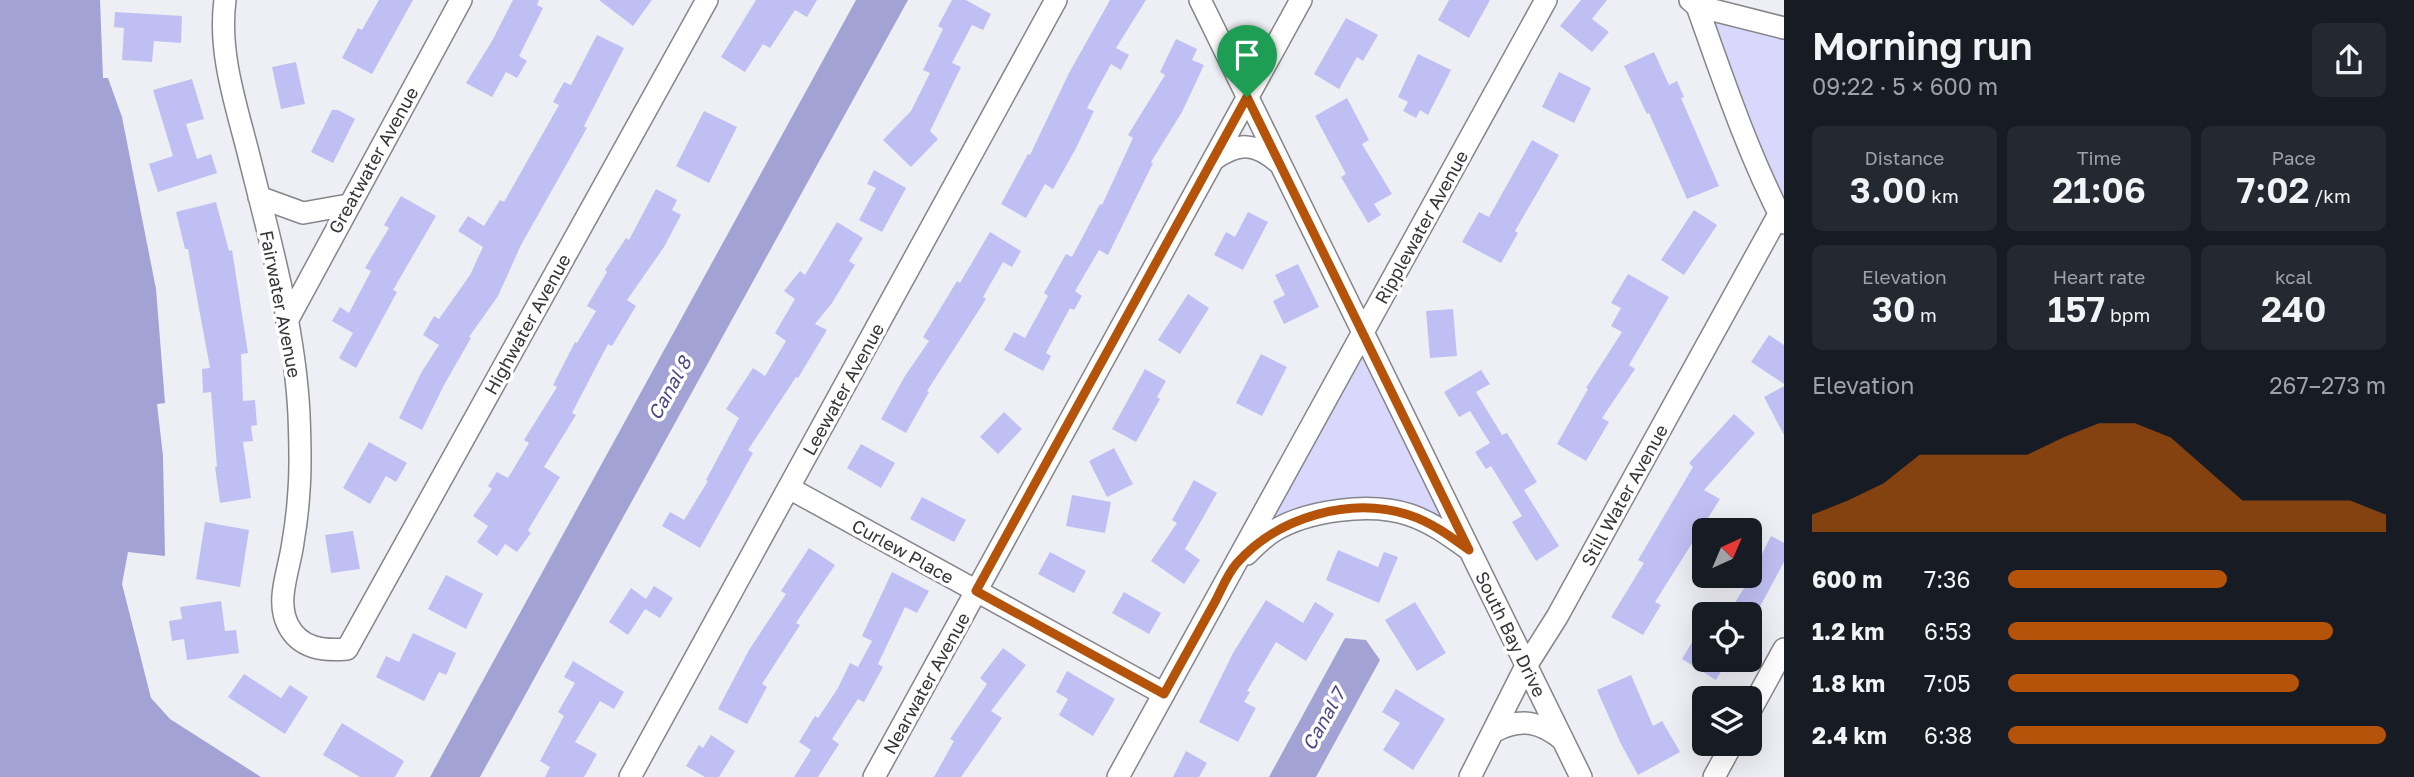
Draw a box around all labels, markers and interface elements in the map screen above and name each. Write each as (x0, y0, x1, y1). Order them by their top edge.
text: Morning run (1812, 23, 2033, 68)
button: share (2312, 23, 2386, 97)
pin (1217, 25, 1277, 97)
icon: arrive (1228, 36, 1266, 74)
text: 09:22 · 5 × 600 m (1812, 72, 1998, 100)
street label: Greatwater Avenue (324, 83, 422, 237)
street label: Ripplewater Avenue (1370, 146, 1472, 308)
text: Distance (1864, 146, 1944, 169)
text: Time (2077, 146, 2121, 169)
text: Pace (2271, 146, 2316, 169)
text: 3.00 (1850, 169, 1927, 211)
text: 21:06 (2052, 169, 2146, 211)
text: 7:02 (2236, 169, 2310, 211)
text: km (1927, 184, 1959, 207)
text: /km (2310, 184, 2351, 207)
street label: Fairwater Avenue (256, 228, 306, 380)
street label: Highwater Avenue (479, 250, 575, 398)
text: Elevation (1862, 265, 1947, 288)
text: Heart rate (2053, 265, 2145, 288)
text: kcal (2275, 265, 2312, 288)
text: 30 (1872, 288, 1915, 330)
text: 157 (2048, 288, 2105, 330)
text: 240 (2261, 288, 2326, 330)
text: m (1915, 303, 1937, 326)
text: bpm (2105, 303, 2150, 326)
street label: Leewater Avenue (798, 319, 888, 459)
water label: Canal 8 (642, 351, 696, 424)
text: Elevation (1812, 371, 1914, 399)
text: 267–273 m (2269, 371, 2386, 399)
street label: Still Water Avenue (1576, 420, 1672, 570)
street label: Curlew Place (848, 514, 958, 588)
north arrow (1692, 518, 1762, 588)
map controls (1692, 518, 1762, 756)
text: 600 m (1812, 565, 1882, 593)
text: 7:36 (1924, 565, 1970, 593)
street label: South Bay Drive (1471, 568, 1551, 700)
button: locate (1692, 602, 1762, 672)
street label: Nearwater Avenue (878, 608, 974, 758)
text: 1.2 km (1812, 617, 1884, 645)
text: 6:53 (1924, 617, 1972, 645)
text: 1.8 km (1812, 669, 1885, 697)
text: 7:05 (1924, 669, 1971, 697)
water label: Canal 7 (1297, 682, 1351, 754)
button: layers (1692, 686, 1762, 756)
text: 2.4 km (1812, 721, 1887, 749)
text: 6:38 (1924, 721, 1972, 749)

